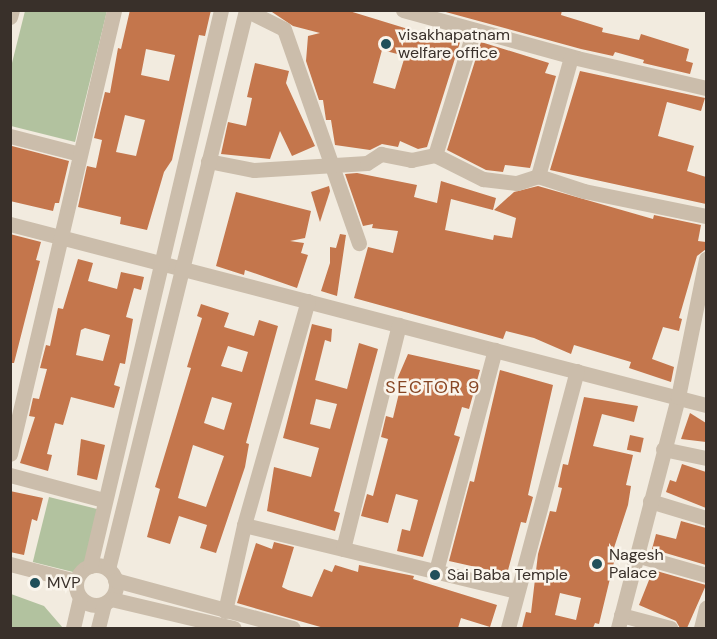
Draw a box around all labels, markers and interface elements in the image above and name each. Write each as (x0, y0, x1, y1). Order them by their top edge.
place label: visakhapatnam welfare office (398, 25, 510, 63)
marker: visakhapatnam welfare office (379, 37, 393, 51)
district label: SECTOR 9 (385, 376, 481, 398)
place label: Nagesh Palace (609, 545, 664, 583)
marker: Nagesh Palace (590, 557, 604, 571)
place label: Sai Baba Temple (447, 565, 568, 585)
marker: Sai Baba Temple (428, 568, 442, 582)
place label: MVP (47, 573, 80, 593)
marker: MVP (28, 576, 42, 590)

